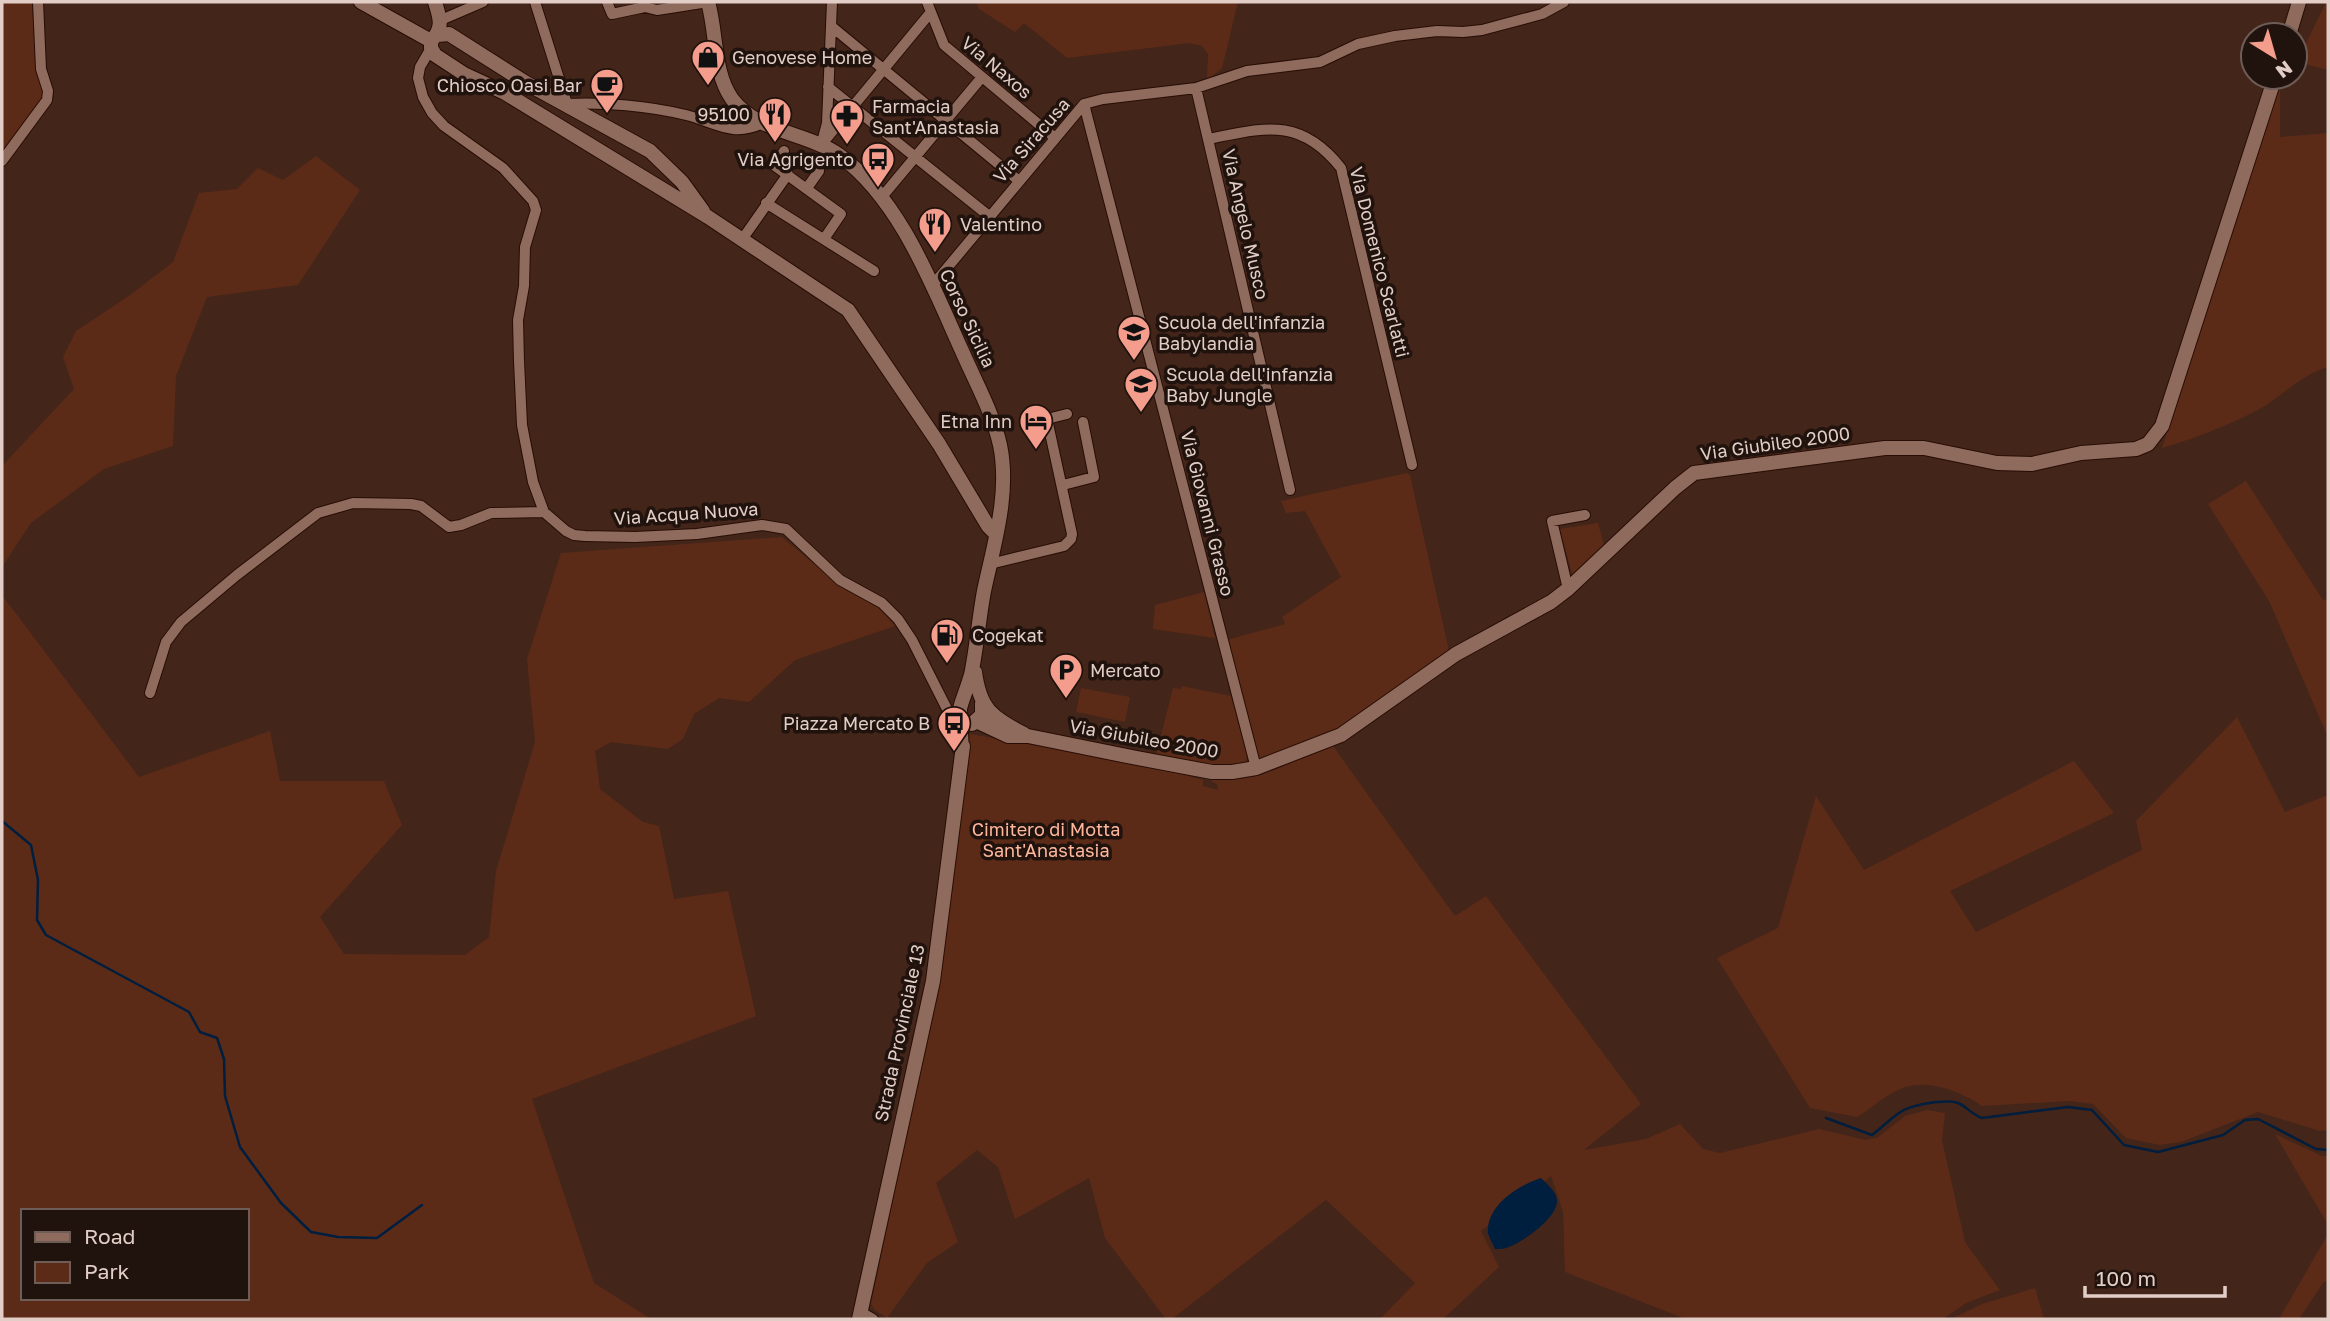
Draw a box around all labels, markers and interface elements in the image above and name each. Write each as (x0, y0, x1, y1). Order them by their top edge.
north arrow (2239, 21, 2309, 91)
street label: Via Naxos (957, 31, 1037, 103)
shop icon: Genovese Home (689, 38, 727, 87)
place label: Genovese Home (732, 46, 872, 68)
text: N (2272, 56, 2297, 84)
cafe icon: Chiosco Oasi Bar (588, 66, 626, 115)
place label: Chiosco Oasi Bar (437, 74, 582, 96)
street label: Via Siracusa (988, 93, 1074, 187)
restaurant icon: 95100 (756, 95, 794, 144)
place label: Farmacia Sant'Anastasia (872, 95, 999, 138)
pharmacy icon: Farmacia Sant'Anastasia (828, 97, 866, 146)
place label: 95100 (698, 103, 750, 125)
bus stop icon: Via Agrigento (859, 140, 897, 189)
street label: Via Angelo Musco (1218, 147, 1274, 301)
place label: Via Agrigento (737, 148, 854, 170)
street label: Via Domenico Scarlatti (1346, 164, 1414, 360)
restaurant icon: Valentino (916, 205, 954, 254)
place label: Valentino (960, 213, 1042, 235)
street label: Corso Sicilia (935, 265, 1001, 371)
place label: Scuola dell'infanzia Babylandia (1158, 311, 1325, 354)
school or university icon: Scuola dell'infanzia Babylandia (1115, 313, 1153, 362)
place label: Scuola dell'infanzia Baby Jungle (1166, 363, 1333, 406)
school or university icon: Scuola dell'infanzia Baby Jungle (1122, 365, 1160, 414)
hotel icon: Etna Inn (1017, 402, 1055, 451)
place label: Etna Inn (940, 410, 1012, 432)
street label: Via Giubileo 2000 (1699, 422, 1851, 464)
street label: Via Giovanni Grasso (1177, 428, 1239, 598)
street label: Via Acqua Nuova (613, 497, 759, 529)
fuel station icon: Cogekat (928, 616, 966, 665)
place label: Cogekat (972, 624, 1044, 646)
parking icon: Mercato (1047, 651, 1085, 700)
place label: Mercato (1090, 659, 1161, 681)
bus stop icon: Piazza Mercato B (935, 704, 973, 753)
place label: Piazza Mercato B (783, 712, 930, 734)
street label: Via Giubileo 2000 (1068, 714, 1220, 762)
park label: Cimitero di Motta Sant'Anastasia (972, 818, 1120, 861)
street label: Strada Provinciale 13 (869, 942, 929, 1124)
legend (21, 1209, 248, 1300)
text: Road (84, 1223, 135, 1249)
scale bar (2085, 1254, 2225, 1298)
text: Park (84, 1258, 130, 1284)
text: 100 m (2096, 1265, 2156, 1291)

